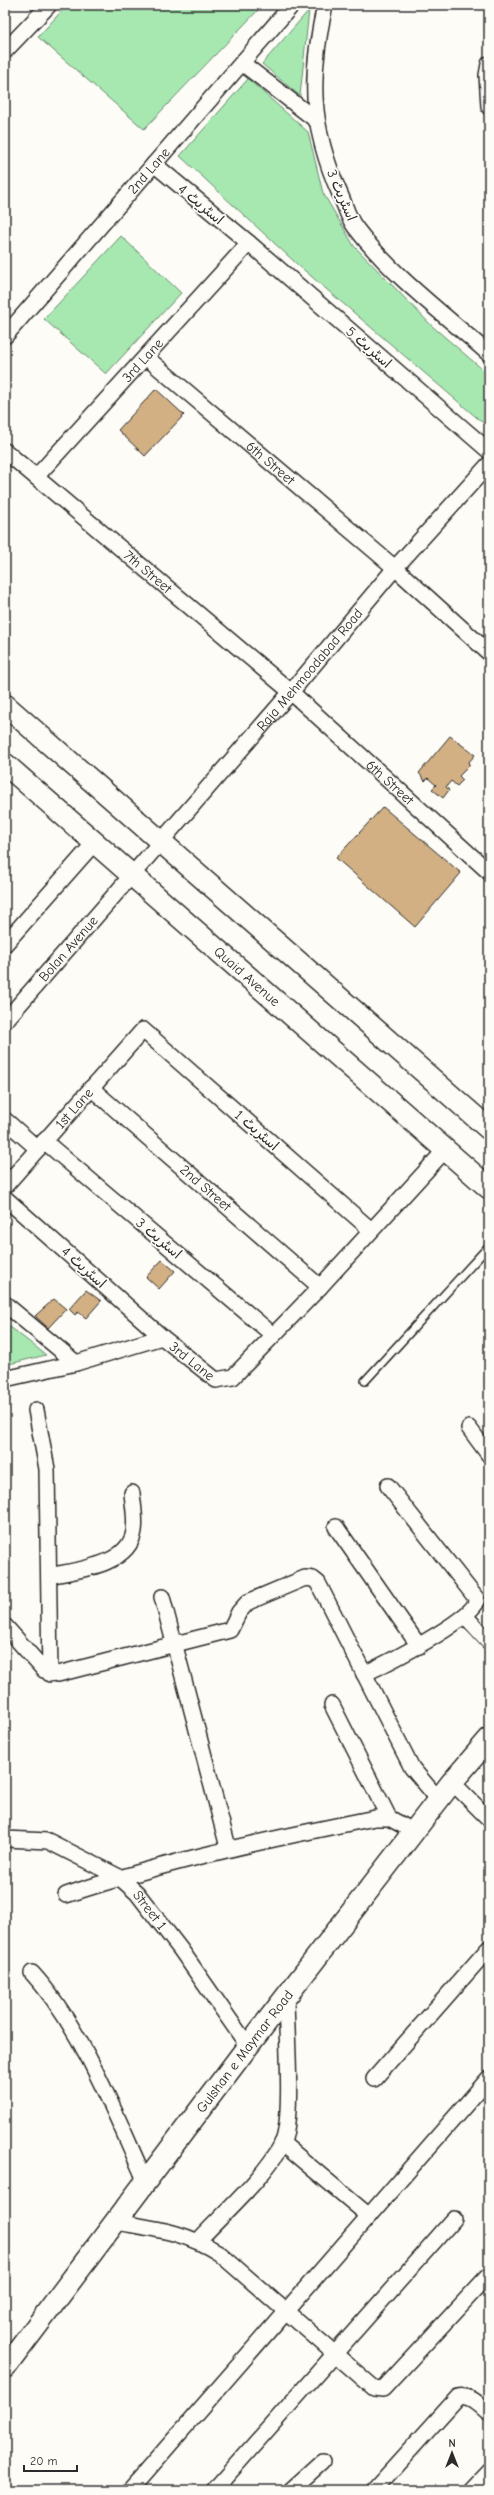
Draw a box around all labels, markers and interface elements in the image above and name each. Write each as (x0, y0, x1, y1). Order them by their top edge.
street label: 2nd Lane (124, 144, 174, 198)
street label: اسٹریٹ 3 (323, 167, 360, 224)
street label: اسٹریٹ 4 (174, 180, 227, 228)
street label: اسٹریٹ 5 (342, 323, 395, 372)
street label: 3rd Lane (119, 335, 167, 386)
street label: 6th Street (242, 438, 299, 489)
street label: 7th Street (120, 547, 176, 598)
street label: Raja Mehmoodabad Road (253, 605, 366, 734)
street label: 6th Street (362, 756, 418, 809)
street label: Bolan Avenue (35, 913, 102, 985)
street label: Quaid Avenue (210, 943, 283, 1010)
street label: 1st Lane (52, 1085, 97, 1132)
street label: اسٹریٹ 1 (231, 1107, 282, 1154)
street label: 2nd Street (176, 1161, 235, 1216)
street label: اسٹریٹ 3 (132, 1214, 185, 1262)
street label: اسٹریٹ 4 (58, 1243, 109, 1292)
street label: 3rd Lane (166, 1338, 218, 1384)
street label: Street 1 (129, 1887, 170, 1933)
street label: Gulshan e Maymar Road (193, 1987, 297, 2116)
north arrow (432, 2433, 472, 2473)
text: N (448, 2437, 456, 2450)
scale bar (24, 2447, 77, 2473)
text: 20 m (30, 2454, 58, 2468)

